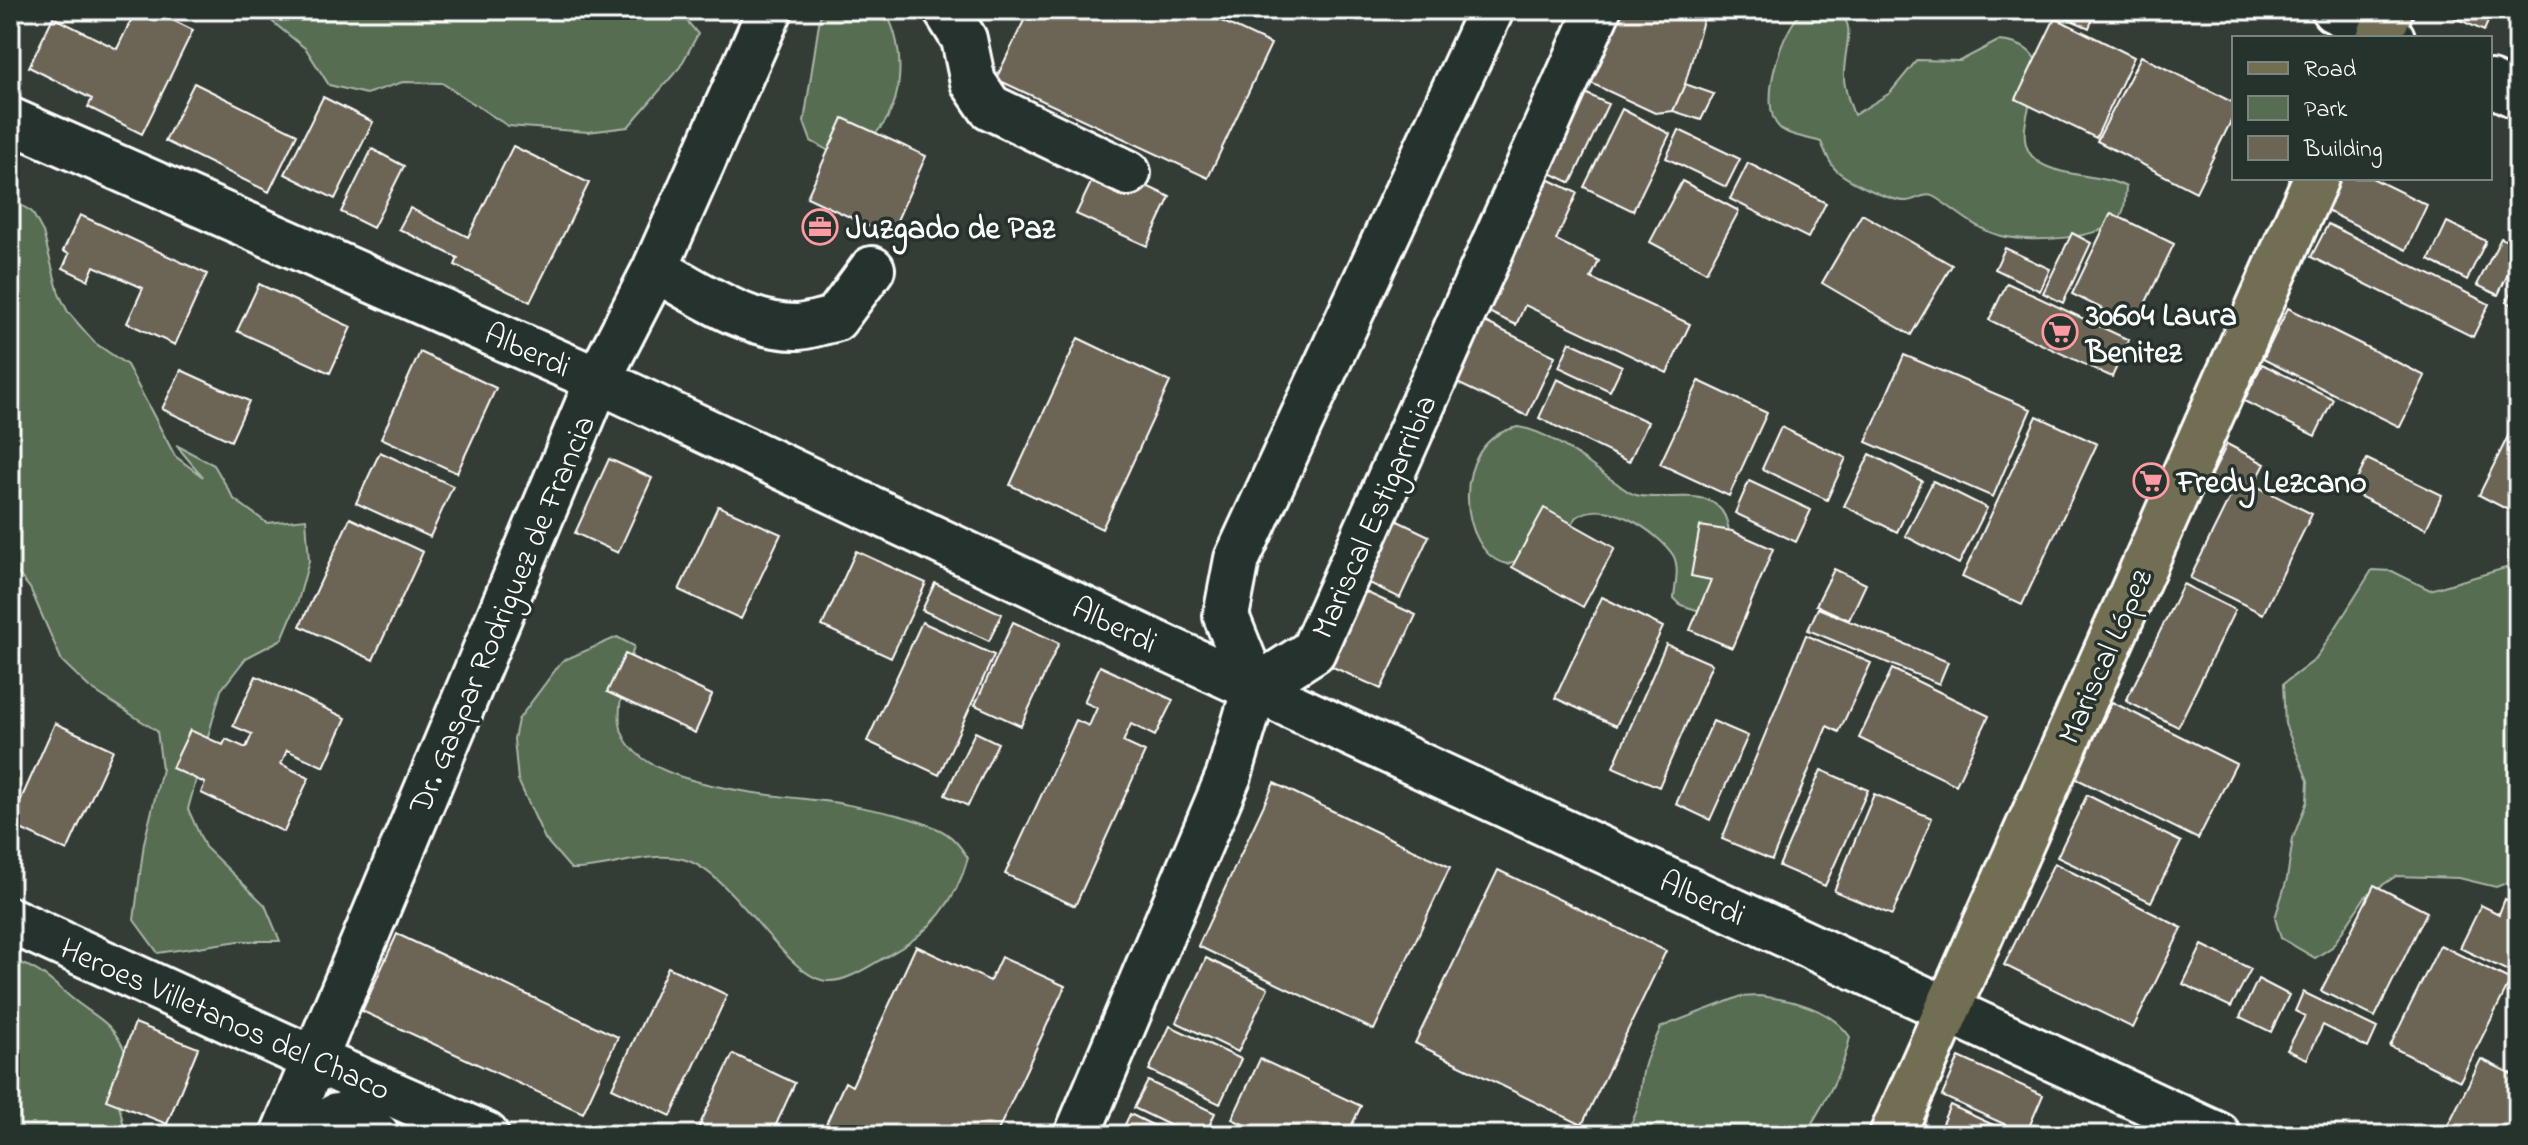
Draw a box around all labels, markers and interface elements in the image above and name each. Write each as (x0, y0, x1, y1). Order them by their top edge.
legend (2232, 36, 2492, 180)
text: Road (2304, 53, 2357, 88)
text: Park (2304, 93, 2348, 128)
text: Building (2303, 133, 2383, 168)
place label: Juzgado de Paz (846, 207, 1056, 255)
office icon: Juzgado de Paz (801, 208, 839, 246)
place label: 30604 Laura Benitez (2084, 294, 2237, 378)
street label: Alberdi (476, 312, 577, 392)
supermarket icon: 30604 Laura Benitez (2041, 313, 2079, 351)
street label: Mariscal Estigarribia (1301, 388, 1451, 647)
street label: Dr. Gaspar Rodriguez de Francia (398, 409, 610, 823)
place label: Fredy Lezcano (2175, 461, 2367, 509)
supermarket icon: Fredy Lezcano (2132, 462, 2170, 500)
street label: Mariscal López (2048, 562, 2167, 752)
street label: Alberdi (1063, 586, 1164, 668)
street label: Alberdi (1651, 860, 1752, 940)
street label: Heroes Villetanos del Chaco (52, 927, 397, 1115)

